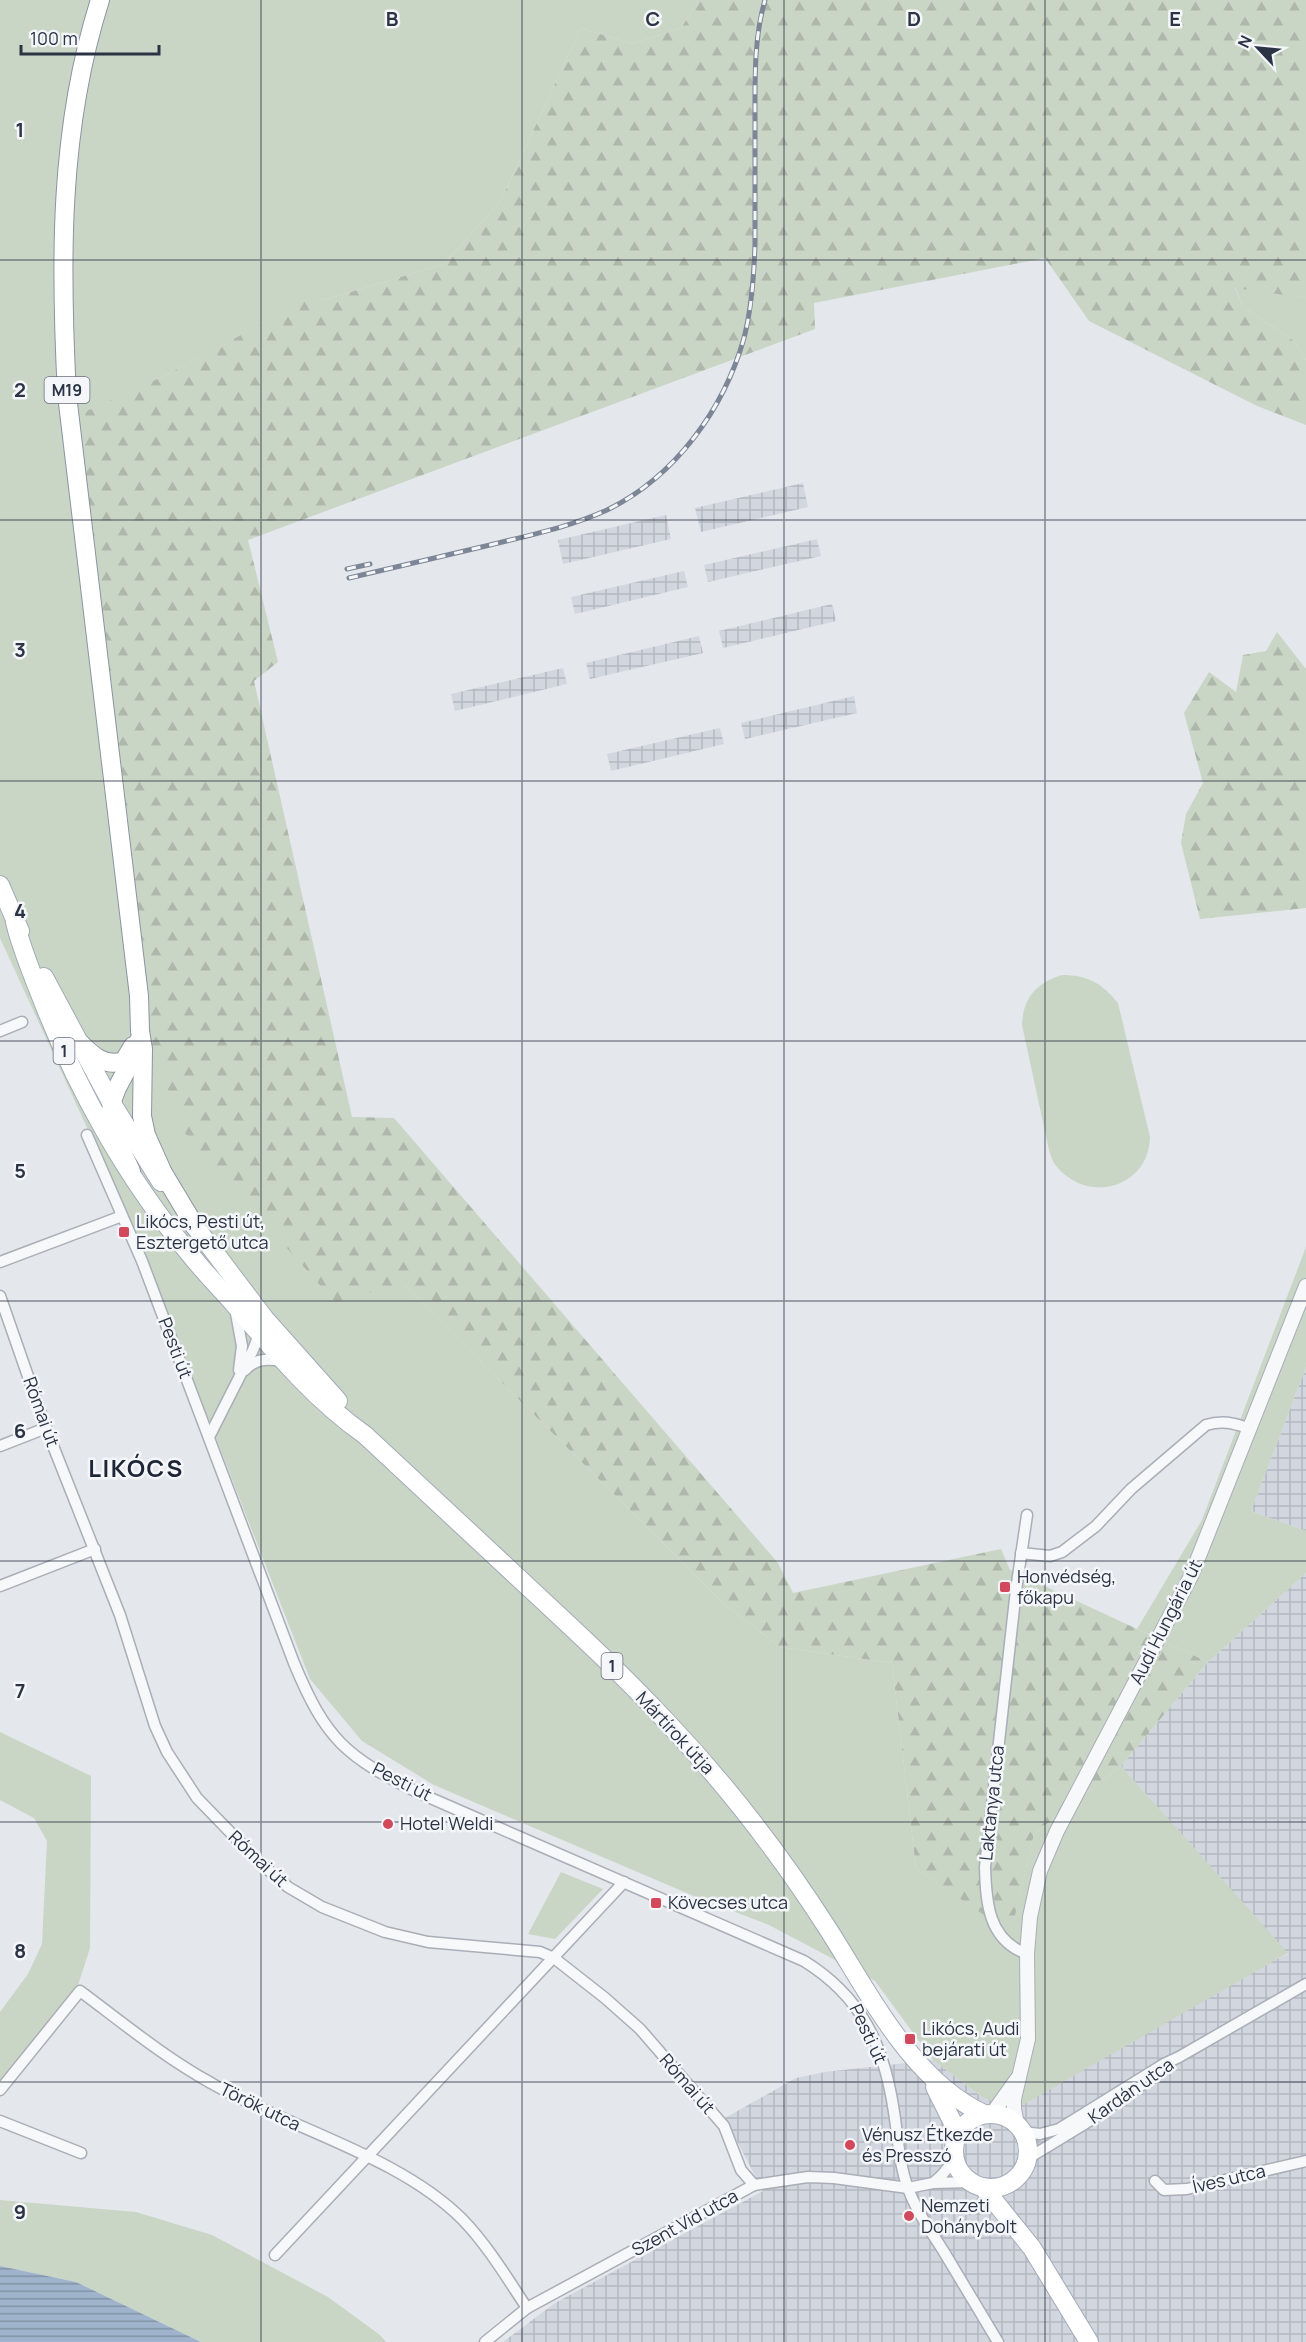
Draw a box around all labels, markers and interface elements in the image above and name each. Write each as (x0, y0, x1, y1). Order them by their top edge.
text: B (386, 5, 399, 32)
text: C (646, 5, 660, 32)
text: D (907, 5, 921, 32)
text: E (1169, 5, 1181, 32)
scale bar (21, 18, 159, 56)
north arrow (1228, 18, 1288, 78)
text: 100 m (30, 26, 78, 50)
text: N (1232, 31, 1257, 51)
text: 1 (16, 116, 24, 143)
text: 2 (14, 376, 26, 403)
road number: M19 (44, 377, 90, 403)
text: 3 (14, 636, 26, 663)
text: 4 (14, 897, 26, 924)
road number: 1 (54, 1038, 74, 1064)
text: 5 (14, 1157, 26, 1184)
place label: Likócs, Pesti út, Esztergető utca (136, 1209, 268, 1254)
marker: Likócs, Pesti út, Esztergető utca (117, 1225, 131, 1239)
street label: Pesti út (153, 1314, 199, 1382)
street label: Római út (18, 1373, 66, 1450)
text: 6 (14, 1417, 26, 1444)
district label: LIKÓCS (88, 1451, 184, 1484)
street label: Audi Hungária út (1123, 1555, 1207, 1688)
place label: Honvédség, főkapu (1017, 1564, 1116, 1609)
marker: Honvédség, főkapu (998, 1580, 1012, 1594)
road number: 1 (602, 1653, 622, 1679)
text: 7 (15, 1677, 25, 1704)
street label: Mártírok útja (631, 1686, 720, 1779)
street label: Laktanya utca (973, 1744, 1009, 1862)
street label: Pesti út (369, 1756, 436, 1806)
place label: Hotel Weldi (400, 1811, 494, 1835)
marker: Hotel Weldi (381, 1817, 395, 1831)
street label: Római út (224, 1825, 294, 1892)
place label: Kövecses utca (668, 1890, 788, 1914)
marker: Kövecses utca (649, 1896, 663, 1910)
text: 8 (14, 1937, 26, 1964)
street label: Pesti út (845, 2000, 893, 2068)
place label: Likócs, Audi bejárati út (922, 2016, 1020, 2061)
marker: Likócs, Audi bejárati út (903, 2032, 917, 2046)
street label: Római út (655, 2048, 721, 2119)
street label: Kardán utca (1083, 2052, 1178, 2129)
street label: Török utca (216, 2076, 305, 2136)
place label: Vénusz Étkezde és Presszó (862, 2122, 993, 2167)
marker: Vénusz Étkezde és Presszó (843, 2138, 857, 2152)
street label: Íves utca (1190, 2158, 1268, 2198)
street label: Szent Vid utca (627, 2183, 742, 2261)
place label: Nemzeti Dohánybolt (921, 2193, 1017, 2238)
text: 9 (14, 2198, 26, 2225)
marker: Nemzeti Dohánybolt (902, 2209, 916, 2223)

